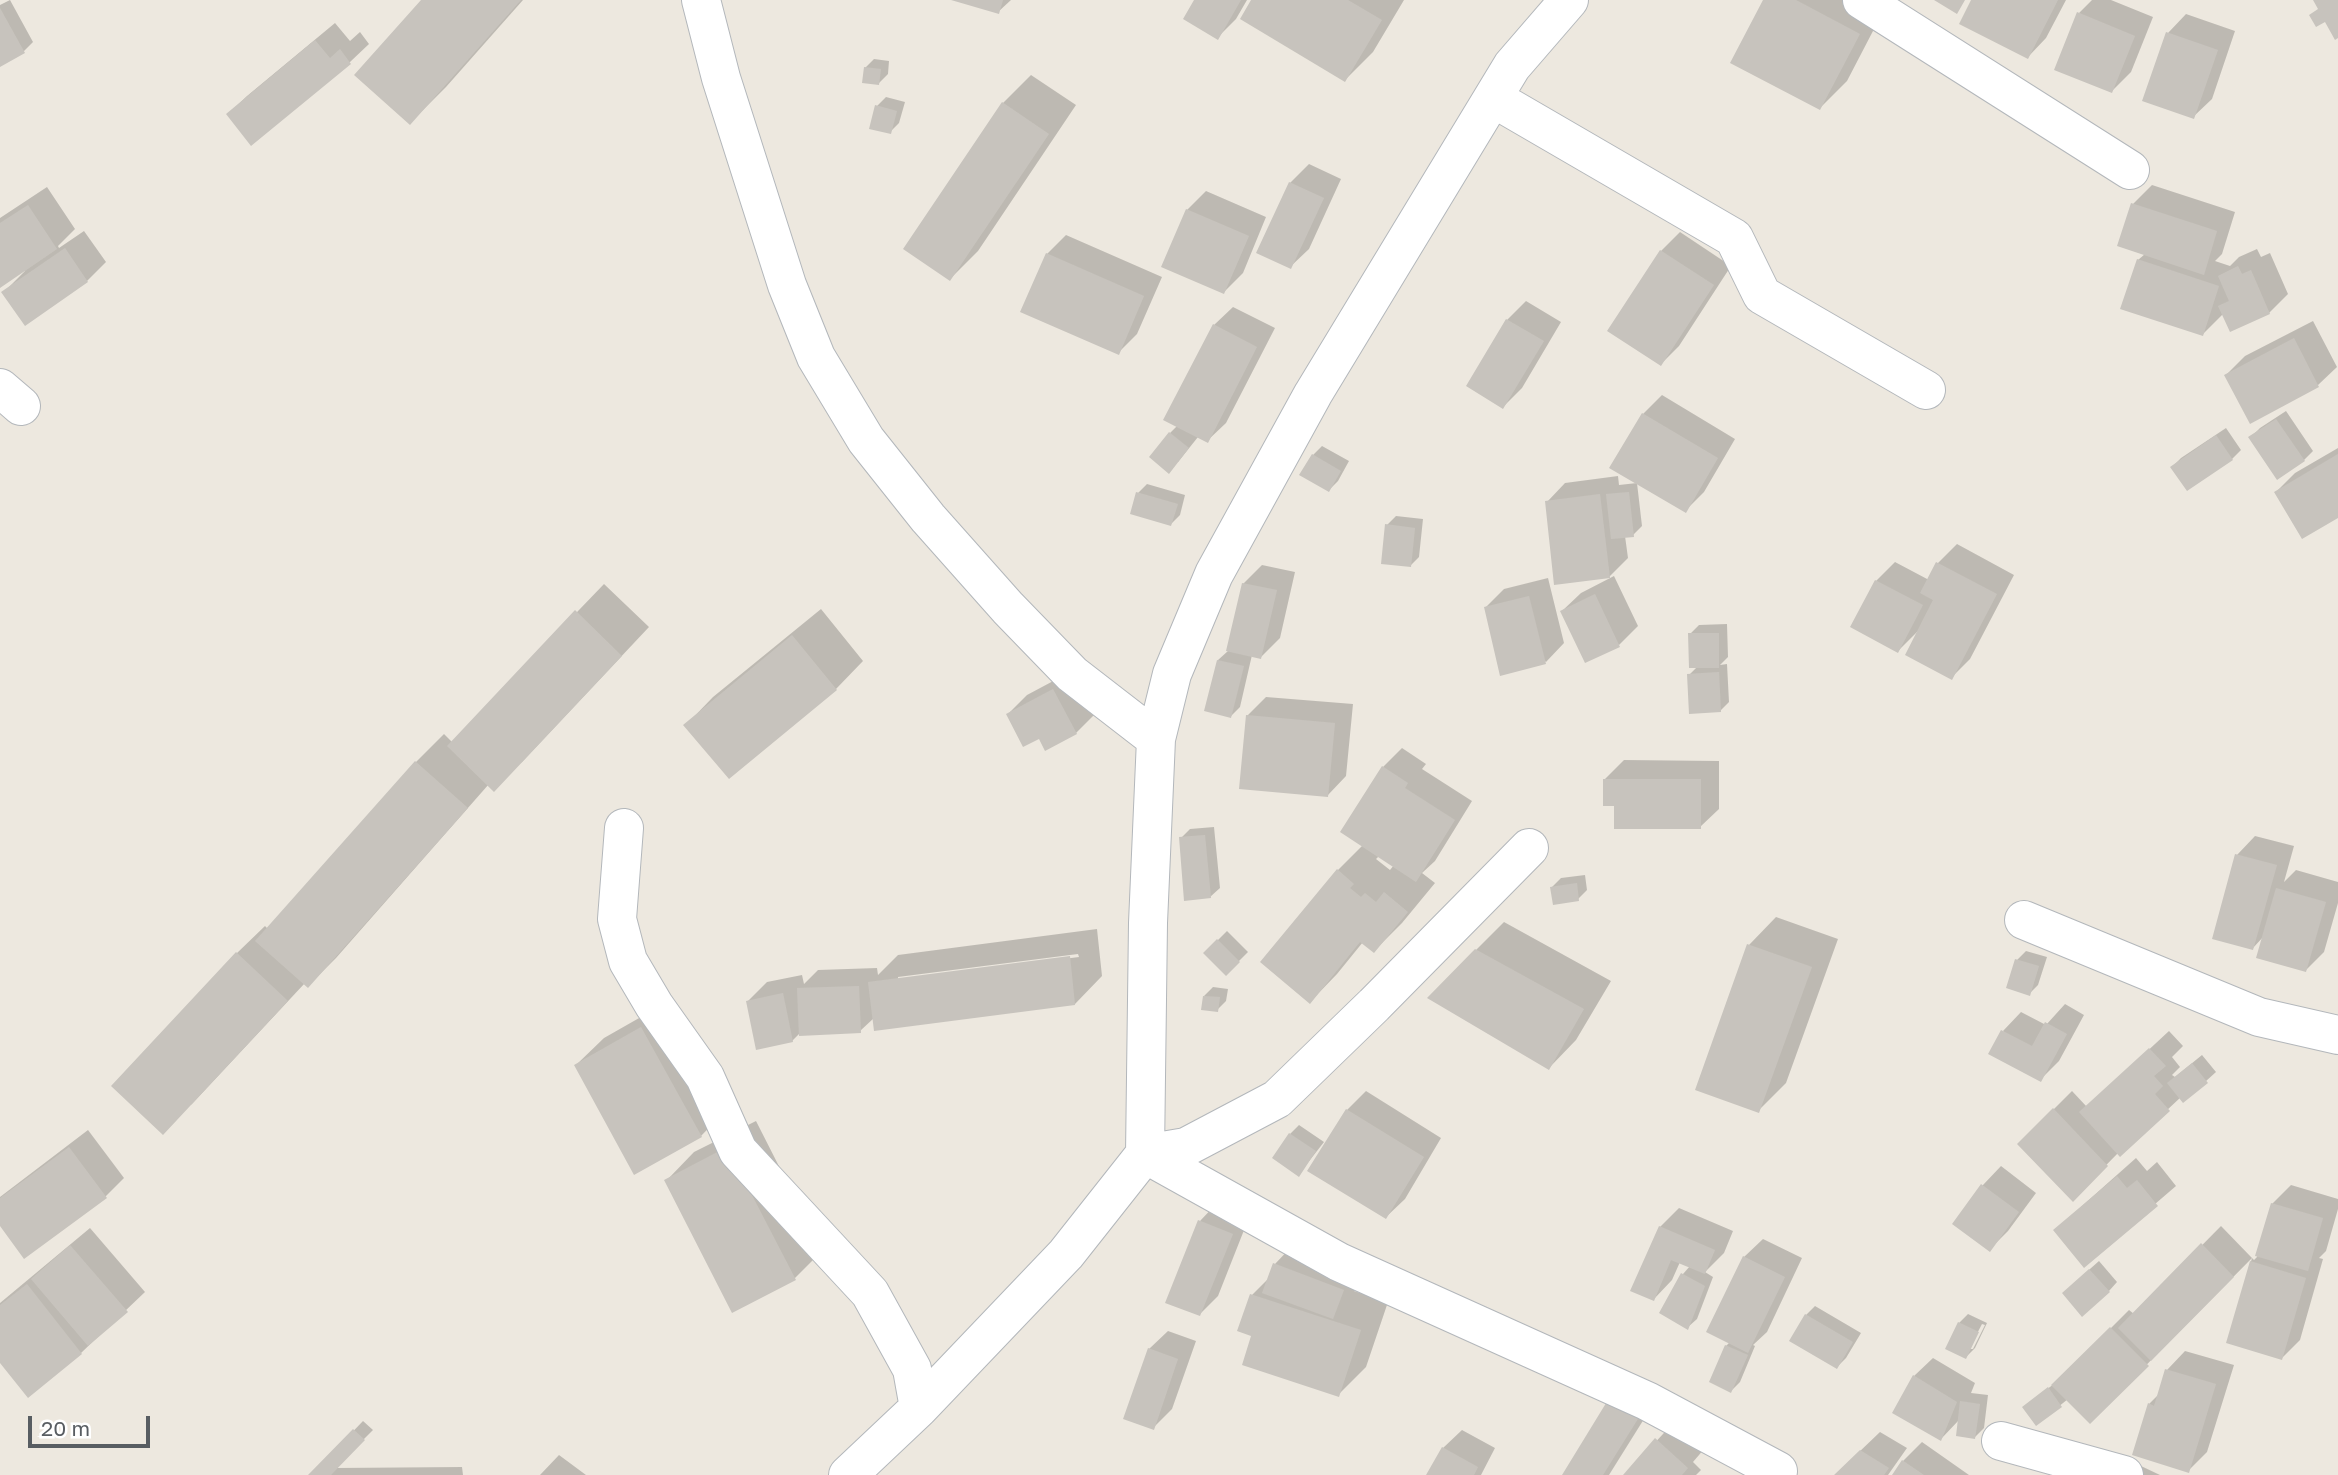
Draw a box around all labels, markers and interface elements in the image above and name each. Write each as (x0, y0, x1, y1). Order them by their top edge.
scale bar (32, 1402, 154, 1446)
text: 20 m (41, 1415, 90, 1441)

